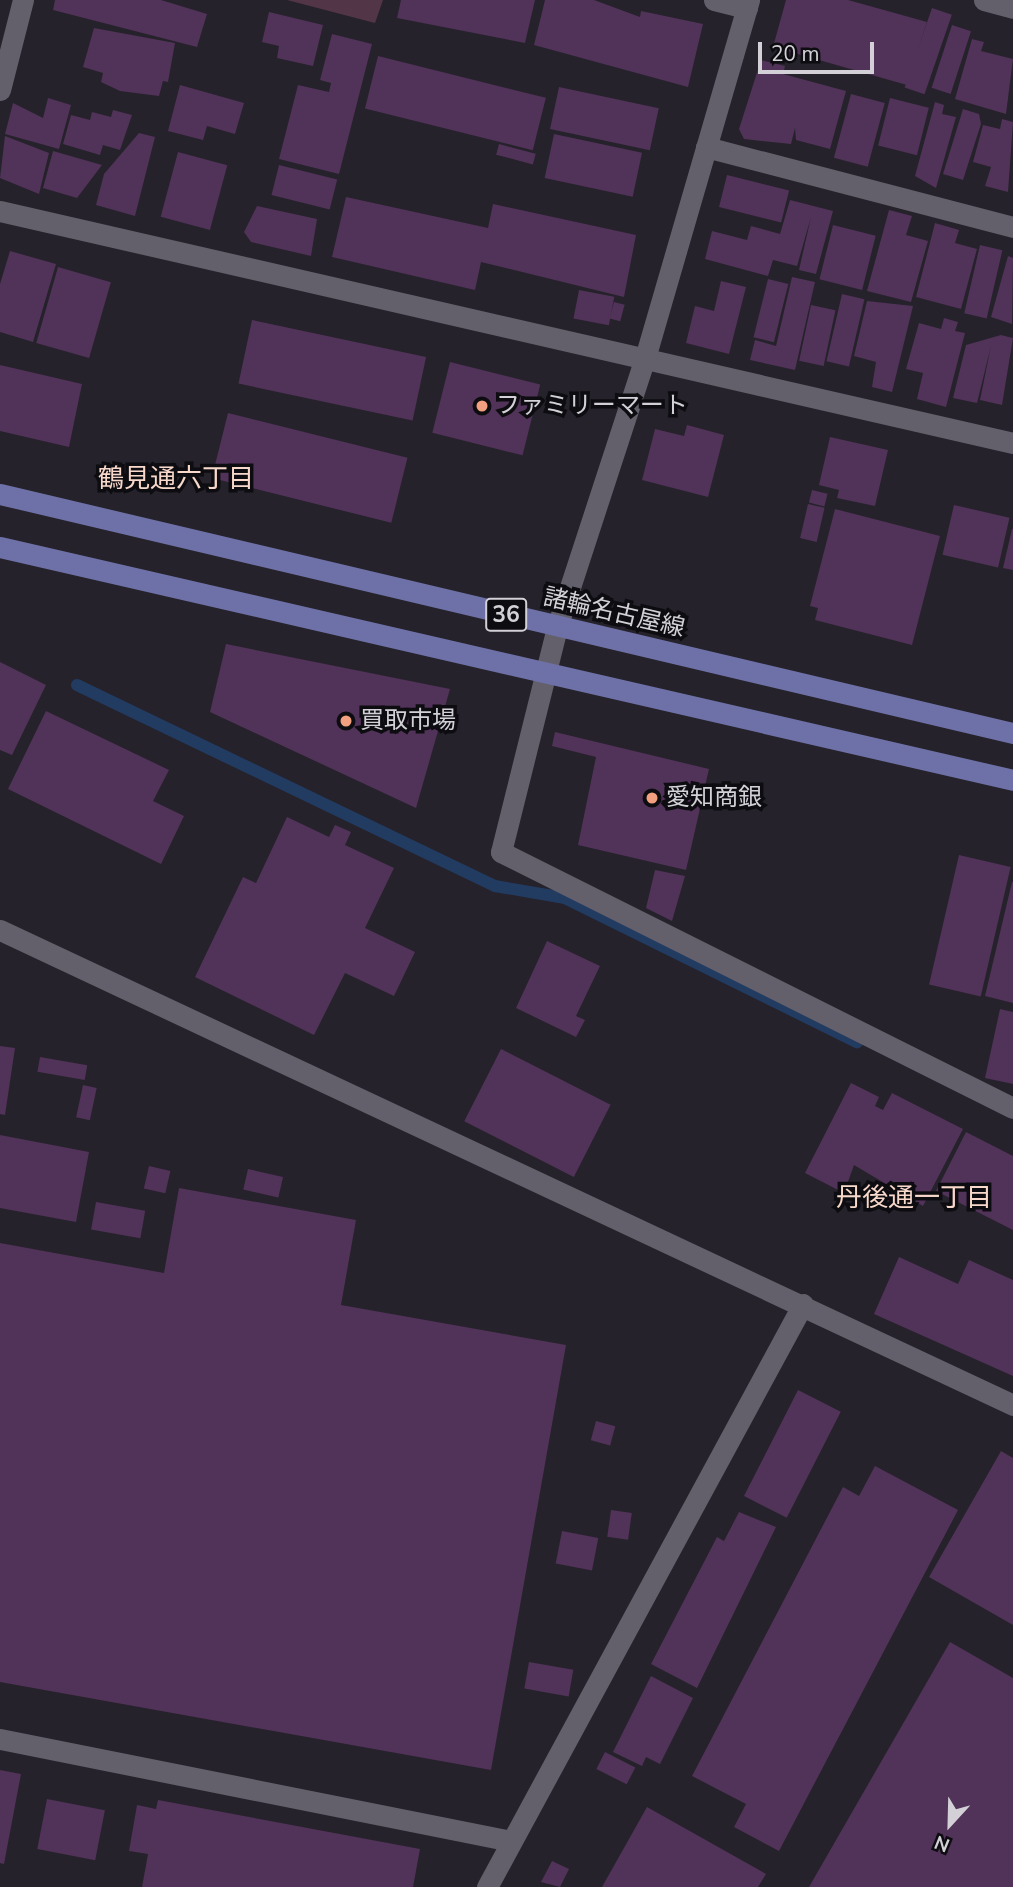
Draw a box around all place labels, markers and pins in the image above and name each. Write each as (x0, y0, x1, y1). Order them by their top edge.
place label: ファミリーマート (496, 392, 688, 420)
marker: ファミリーマート (474, 398, 490, 414)
place label: 買取市場 (360, 707, 456, 735)
marker: 買取市場 (338, 713, 354, 729)
place label: 愛知商銀 (666, 784, 762, 812)
marker: 愛知商銀 (644, 790, 660, 806)

